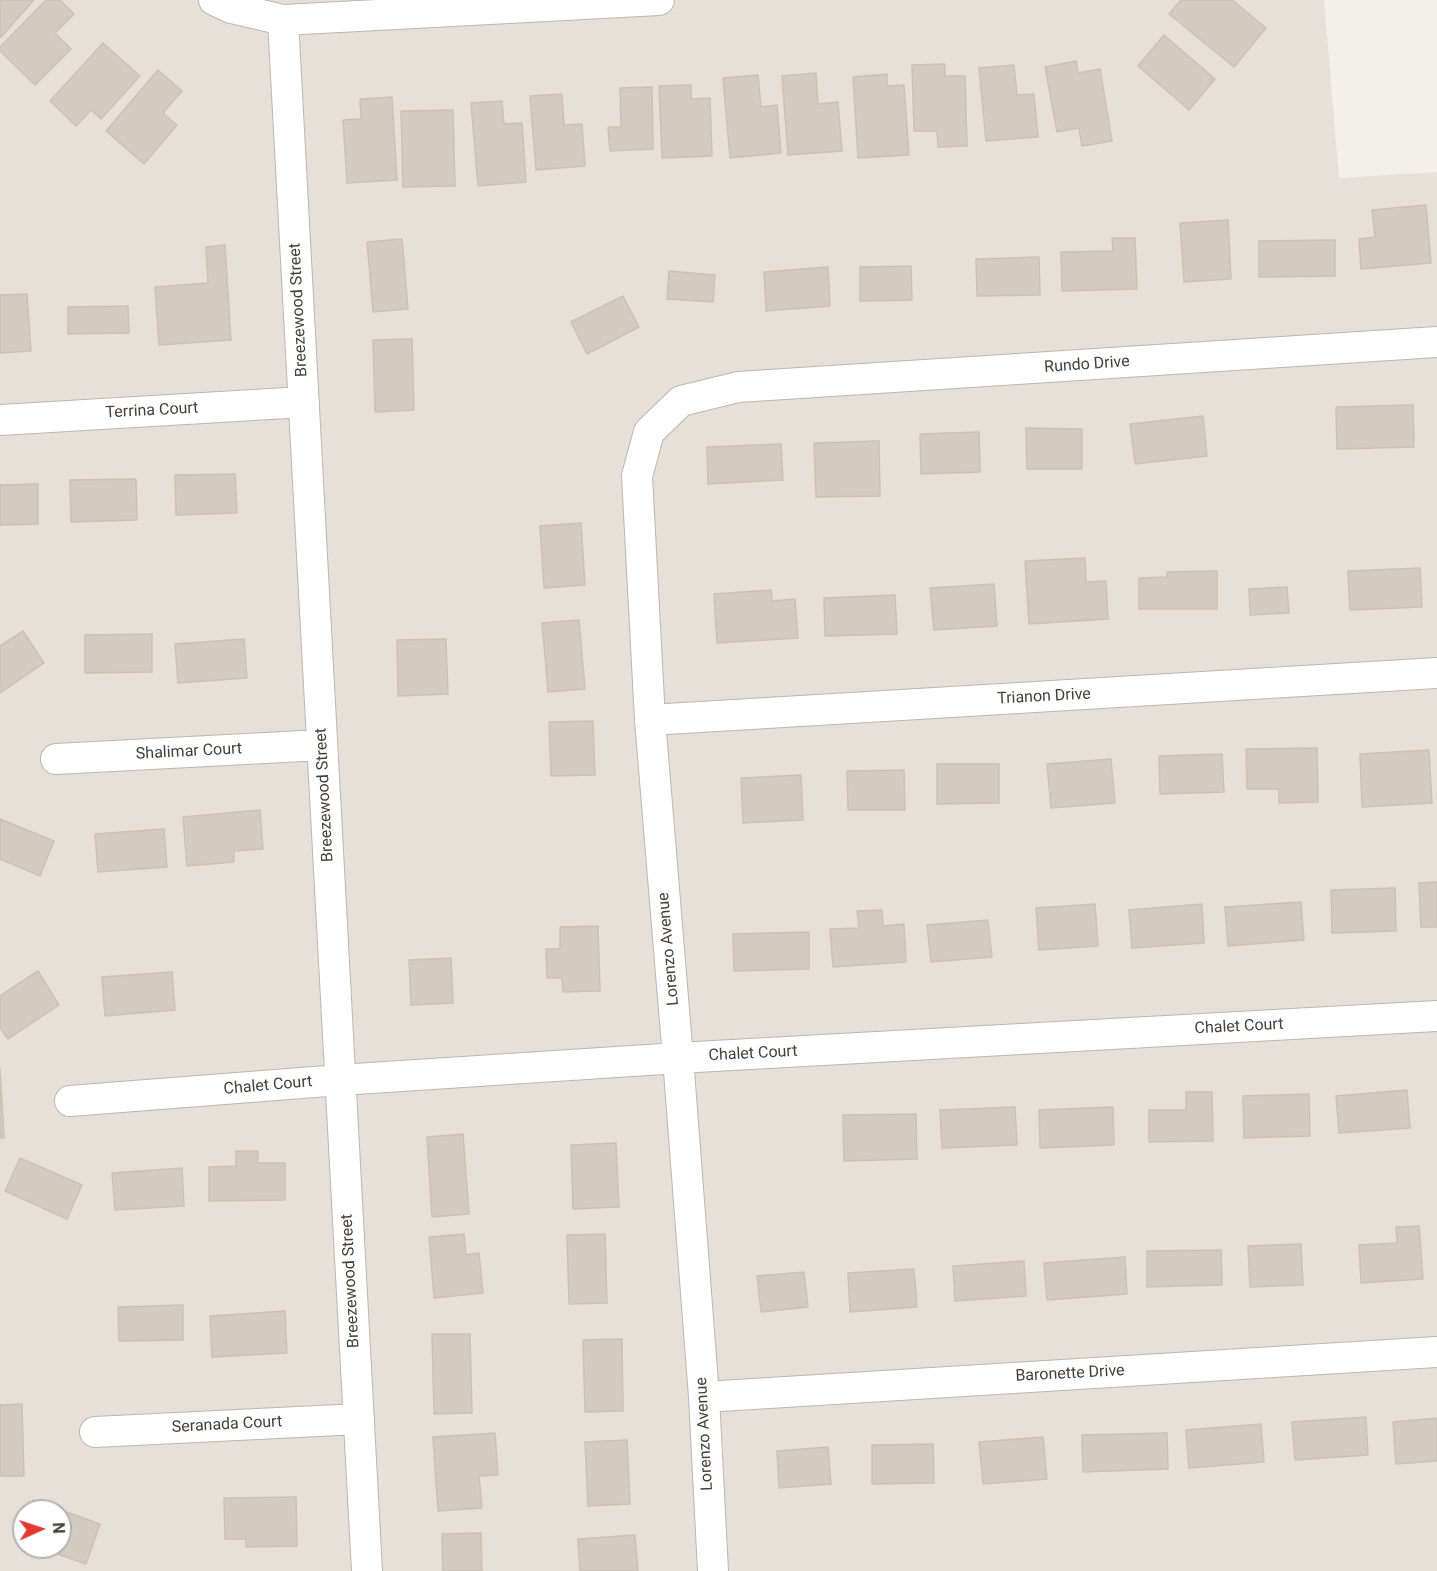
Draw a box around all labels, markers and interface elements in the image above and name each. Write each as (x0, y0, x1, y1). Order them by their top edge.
street label: Breezewood Street (286, 243, 312, 377)
street label: Rundo Drive (1044, 352, 1130, 378)
street label: Terrina Court (105, 399, 199, 423)
street label: Trianon Drive (997, 685, 1091, 709)
street label: Breezewood Street (312, 728, 338, 862)
street label: Shalimar Court (135, 740, 243, 764)
street label: Lorenzo Avenue (654, 892, 684, 1006)
street label: Chalet Court (1194, 1015, 1284, 1039)
street label: Chalet Court (708, 1042, 798, 1066)
street label: Chalet Court (223, 1073, 313, 1099)
street label: Breezewood Street (338, 1214, 364, 1348)
street label: Baronette Drive (1015, 1362, 1125, 1386)
street label: Lorenzo Avenue (692, 1377, 718, 1491)
street label: Seranada Court (171, 1413, 283, 1437)
north arrow (12, 1499, 72, 1559)
text: N (49, 1522, 68, 1534)

